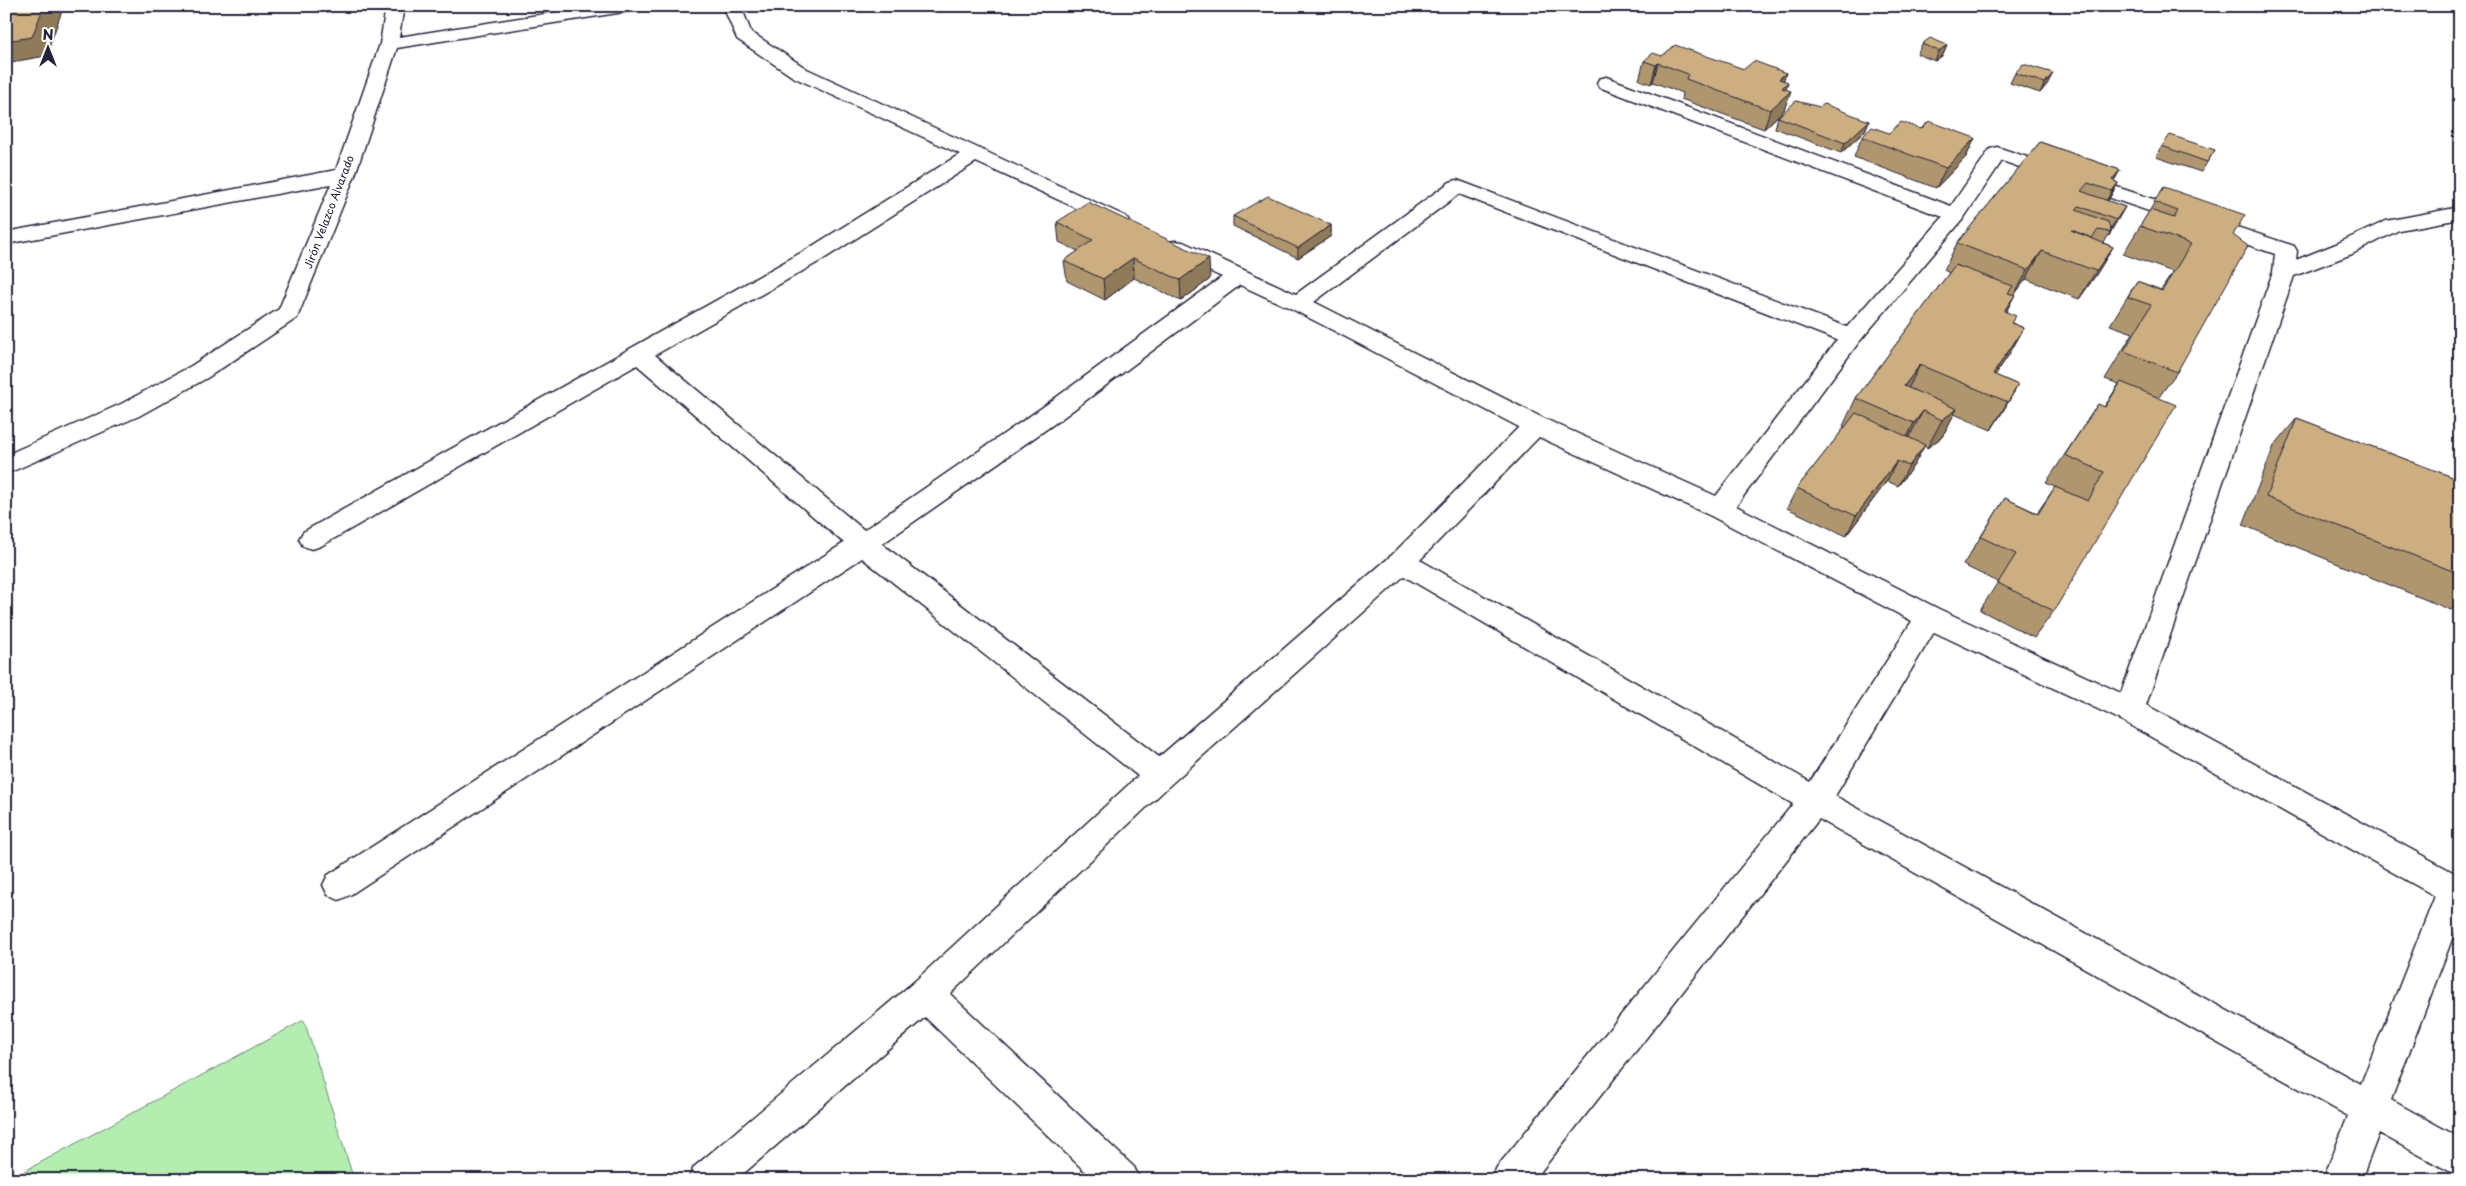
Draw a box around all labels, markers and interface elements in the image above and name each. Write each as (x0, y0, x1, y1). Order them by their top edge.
north arrow (22, 22, 72, 72)
text: N (42, 24, 54, 45)
street label: Jirón Velazco Alvarado (299, 153, 358, 271)

